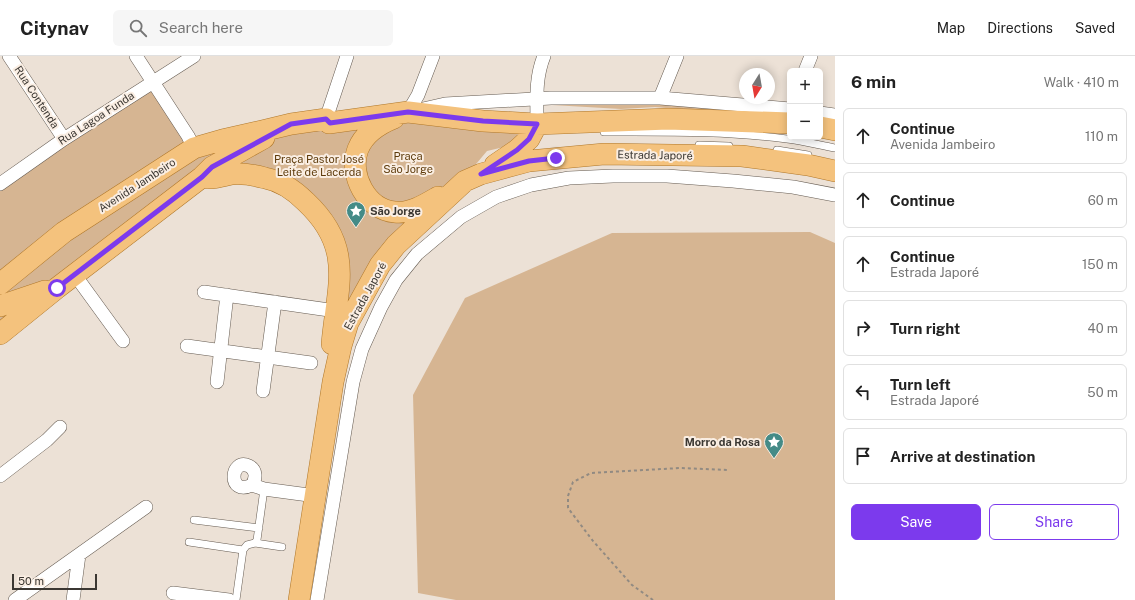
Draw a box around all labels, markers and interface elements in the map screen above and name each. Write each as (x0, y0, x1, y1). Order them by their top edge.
search box (113, 10, 393, 46)
text: Citynav (20, 17, 89, 39)
icon: search (127, 17, 149, 39)
text: Search here (159, 19, 243, 36)
text: Map (937, 20, 965, 36)
text: Directions (987, 20, 1053, 36)
text: Saved (1075, 20, 1115, 36)
street label: Rua Contenda (12, 64, 62, 130)
north arrow (739, 68, 775, 104)
map controls (787, 68, 823, 140)
button: + (787, 68, 823, 104)
text: 6 min (851, 72, 896, 92)
text: Walk · 410 m (1044, 75, 1119, 90)
street label: Rua Lagoa Funda (56, 89, 136, 147)
button: − (787, 104, 823, 140)
text: Continue (890, 120, 955, 137)
icon: ahead (852, 125, 874, 147)
text: 110 m (1085, 129, 1118, 144)
text: Avenida Jambeiro (890, 137, 995, 152)
street label: Estrada Japoré (617, 148, 693, 162)
route end (547, 149, 565, 167)
park label: Praça São Jorge (383, 150, 433, 175)
park label: Praça Pastor José Leite de Lacerda (274, 153, 364, 178)
street label: Avenida Jambeiro (96, 156, 178, 214)
icon: ahead (852, 189, 874, 211)
text: Continue (890, 192, 955, 209)
text: 60 m (1088, 193, 1118, 208)
place icon: São Jorge (345, 200, 367, 228)
place label: São Jorge (370, 205, 421, 217)
text: Continue (890, 248, 955, 265)
icon: ahead (852, 253, 874, 275)
text: 150 m (1082, 257, 1118, 272)
street label: Estrada Japoré (341, 260, 389, 332)
text: Estrada Japoré (890, 265, 979, 280)
route start (48, 279, 66, 297)
icon: right (852, 317, 874, 339)
text: Turn right (890, 320, 960, 337)
text: 40 m (1087, 321, 1118, 336)
text: Turn left (890, 376, 951, 393)
icon: left (852, 381, 874, 403)
text: 50 m (1087, 385, 1118, 400)
text: Estrada Japoré (890, 393, 979, 408)
place icon: Morro da Rosa (763, 431, 785, 459)
place label: Morro da Rosa (685, 436, 760, 448)
icon: arrive (852, 445, 874, 467)
text: Arrive at destination (890, 448, 1035, 465)
button: Save (851, 504, 981, 540)
button: Share (989, 504, 1119, 540)
scale bar (12, 572, 97, 591)
text: 50 m (18, 575, 44, 587)

